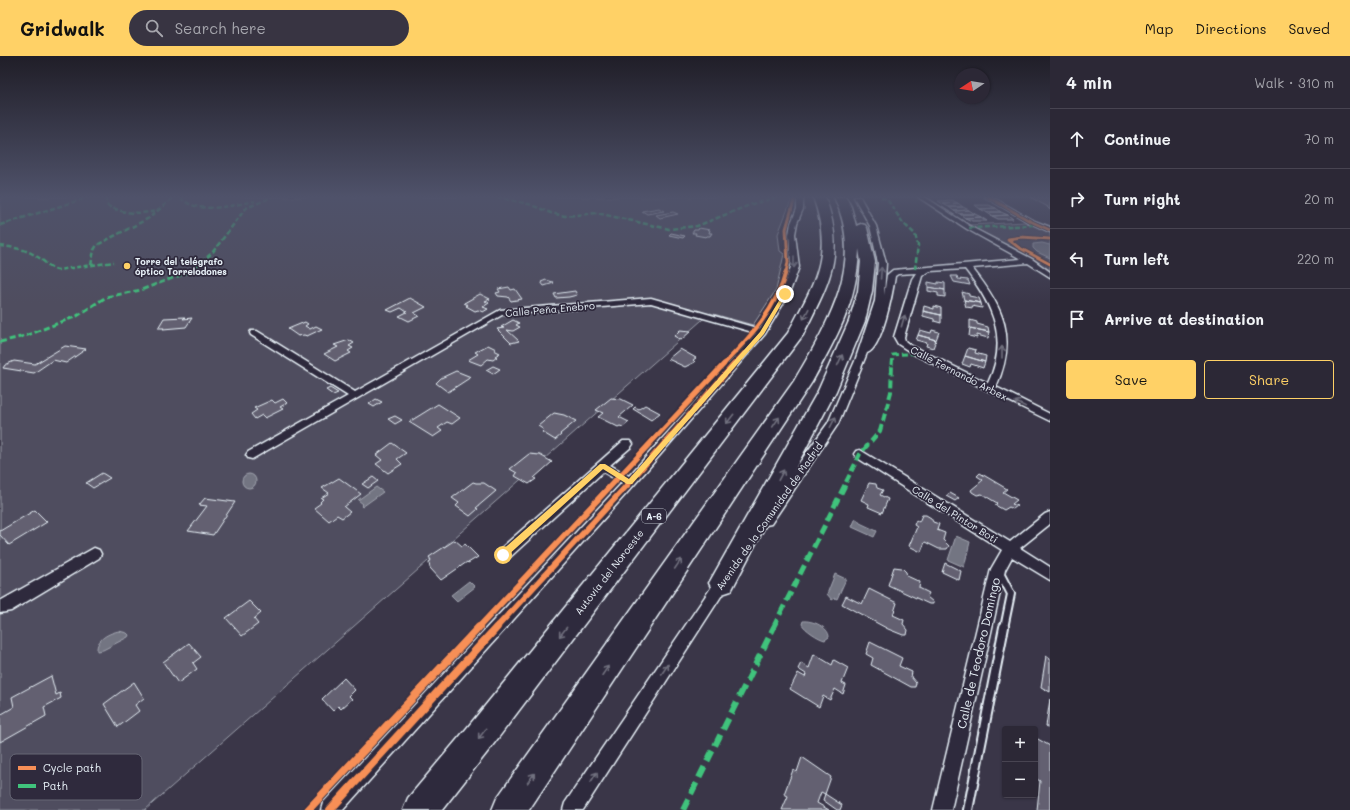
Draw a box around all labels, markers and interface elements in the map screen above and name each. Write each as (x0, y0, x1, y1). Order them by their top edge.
search box (129, 10, 409, 46)
text: Gridwalk (20, 16, 105, 41)
icon: search (143, 17, 165, 39)
text: Search here (175, 18, 266, 38)
text: Map (1145, 19, 1173, 38)
text: Directions (1195, 19, 1266, 38)
text: Saved (1288, 19, 1330, 38)
north arrow (954, 68, 990, 104)
text: 4 min (1066, 71, 1112, 93)
text: Walk · 310 m (1254, 74, 1334, 91)
icon: ahead (1066, 128, 1088, 150)
text: Continue (1104, 129, 1171, 149)
text: 70 m (1304, 130, 1334, 147)
icon: right (1066, 188, 1088, 210)
text: Turn right (1104, 189, 1181, 209)
text: 20 m (1304, 190, 1334, 207)
icon: left (1066, 248, 1088, 270)
text: Turn left (1104, 249, 1169, 269)
text: 220 m (1297, 250, 1334, 267)
one-way arrow (790, 255, 798, 268)
place label: Torre del telégrafo óptico Torrelodones (135, 256, 227, 277)
marker: Torre del telégrafo óptico Torrelodones (122, 261, 132, 271)
one-way arrow (877, 267, 884, 280)
route end (776, 285, 794, 303)
street label: Calle Peña Enebro (505, 298, 595, 320)
one-way arrow (801, 308, 809, 320)
icon: arrive (1066, 308, 1088, 330)
text: Arrive at destination (1104, 309, 1264, 329)
one-way arrow (900, 314, 907, 327)
street label: Calle Fernando Arbex (908, 342, 1010, 404)
one-way arrow (998, 346, 1006, 359)
one-way arrow (837, 354, 845, 366)
button: Save (1066, 360, 1196, 399)
button: Share (1204, 360, 1334, 399)
one-way arrow (1014, 399, 1026, 407)
one-way arrow (725, 414, 734, 425)
one-way arrow (772, 417, 780, 428)
one-way arrow (830, 417, 837, 429)
street label: Avenida de la Comunidad de Madrid (712, 439, 826, 593)
one-way arrow (778, 469, 785, 481)
street label: Calle del Pintor Boti (909, 482, 1001, 546)
road number: A-6 (642, 509, 666, 523)
street label: Autovía del Noroeste (571, 526, 647, 618)
route start (494, 546, 512, 564)
one-way arrow (675, 558, 683, 570)
street label: Calle de Teodoro Domingo (953, 576, 1003, 730)
one-way arrow (558, 626, 567, 637)
one-way arrow (661, 664, 669, 675)
one-way arrow (601, 666, 609, 677)
map controls (1002, 726, 1038, 798)
button: + (1002, 726, 1038, 762)
one-way arrow (478, 728, 487, 739)
legend (10, 754, 142, 800)
text: Cycle path (43, 760, 101, 775)
button: − (1002, 762, 1038, 798)
one-way arrow (590, 772, 598, 783)
one-way arrow (527, 773, 535, 784)
text: Path (43, 778, 68, 793)

